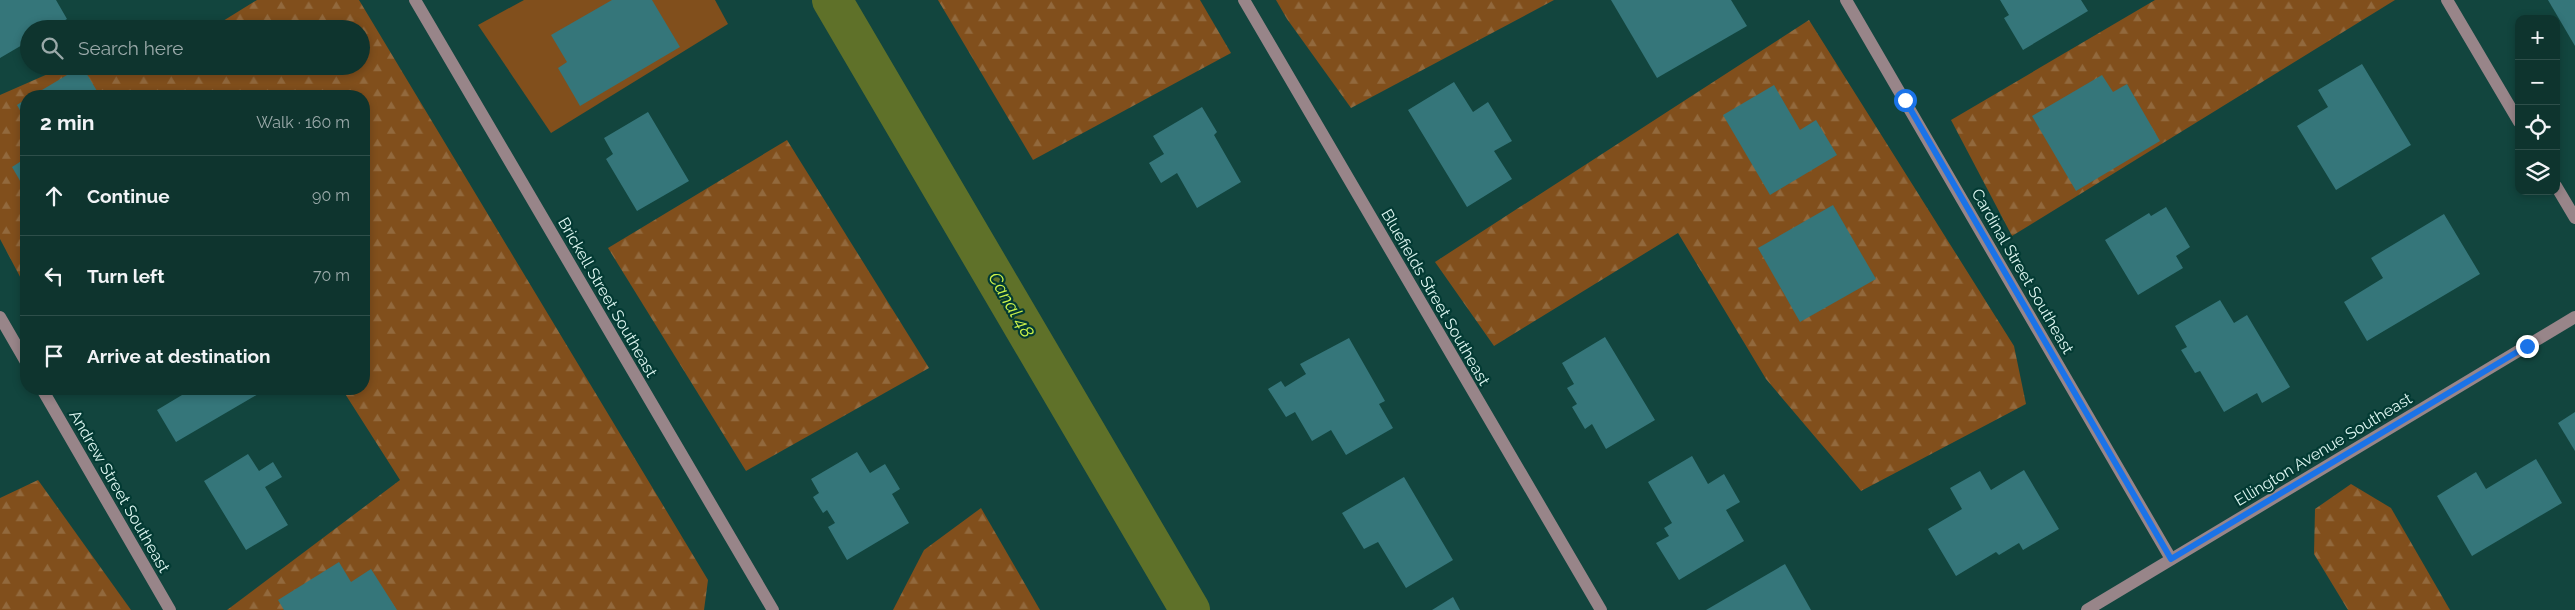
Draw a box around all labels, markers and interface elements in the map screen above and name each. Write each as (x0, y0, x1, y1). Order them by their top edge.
map controls (2515, 15, 2560, 195)
button: + (2515, 15, 2560, 60)
search box (20, 20, 370, 75)
icon: search (38, 34, 66, 62)
text: Search here (78, 37, 184, 59)
button: − (2515, 60, 2560, 105)
route start (1894, 89, 1917, 112)
button: locate (2515, 105, 2560, 150)
text: 2 min (40, 110, 94, 135)
text: Walk · 160 m (256, 113, 350, 132)
button: layers (2515, 150, 2560, 195)
icon: ahead (40, 182, 68, 210)
text: Continue (87, 185, 170, 207)
street label: Cardinal Street Southeast (1967, 185, 2078, 358)
text: 90 m (312, 186, 350, 205)
street label: Bluefields Street Southeast (1377, 206, 1494, 389)
street label: Brickell Street Southeast (554, 214, 661, 381)
icon: left (40, 262, 68, 290)
text: Turn left (87, 265, 164, 287)
text: 70 m (313, 266, 350, 285)
water label: Canal 48 (984, 268, 1039, 341)
route end (2516, 335, 2539, 358)
icon: arrive (40, 342, 68, 370)
text: Arrive at destination (87, 345, 271, 367)
street label: Ellington Avenue Southeast (2231, 389, 2416, 510)
street label: Andrew Street Southeast (65, 407, 174, 576)

